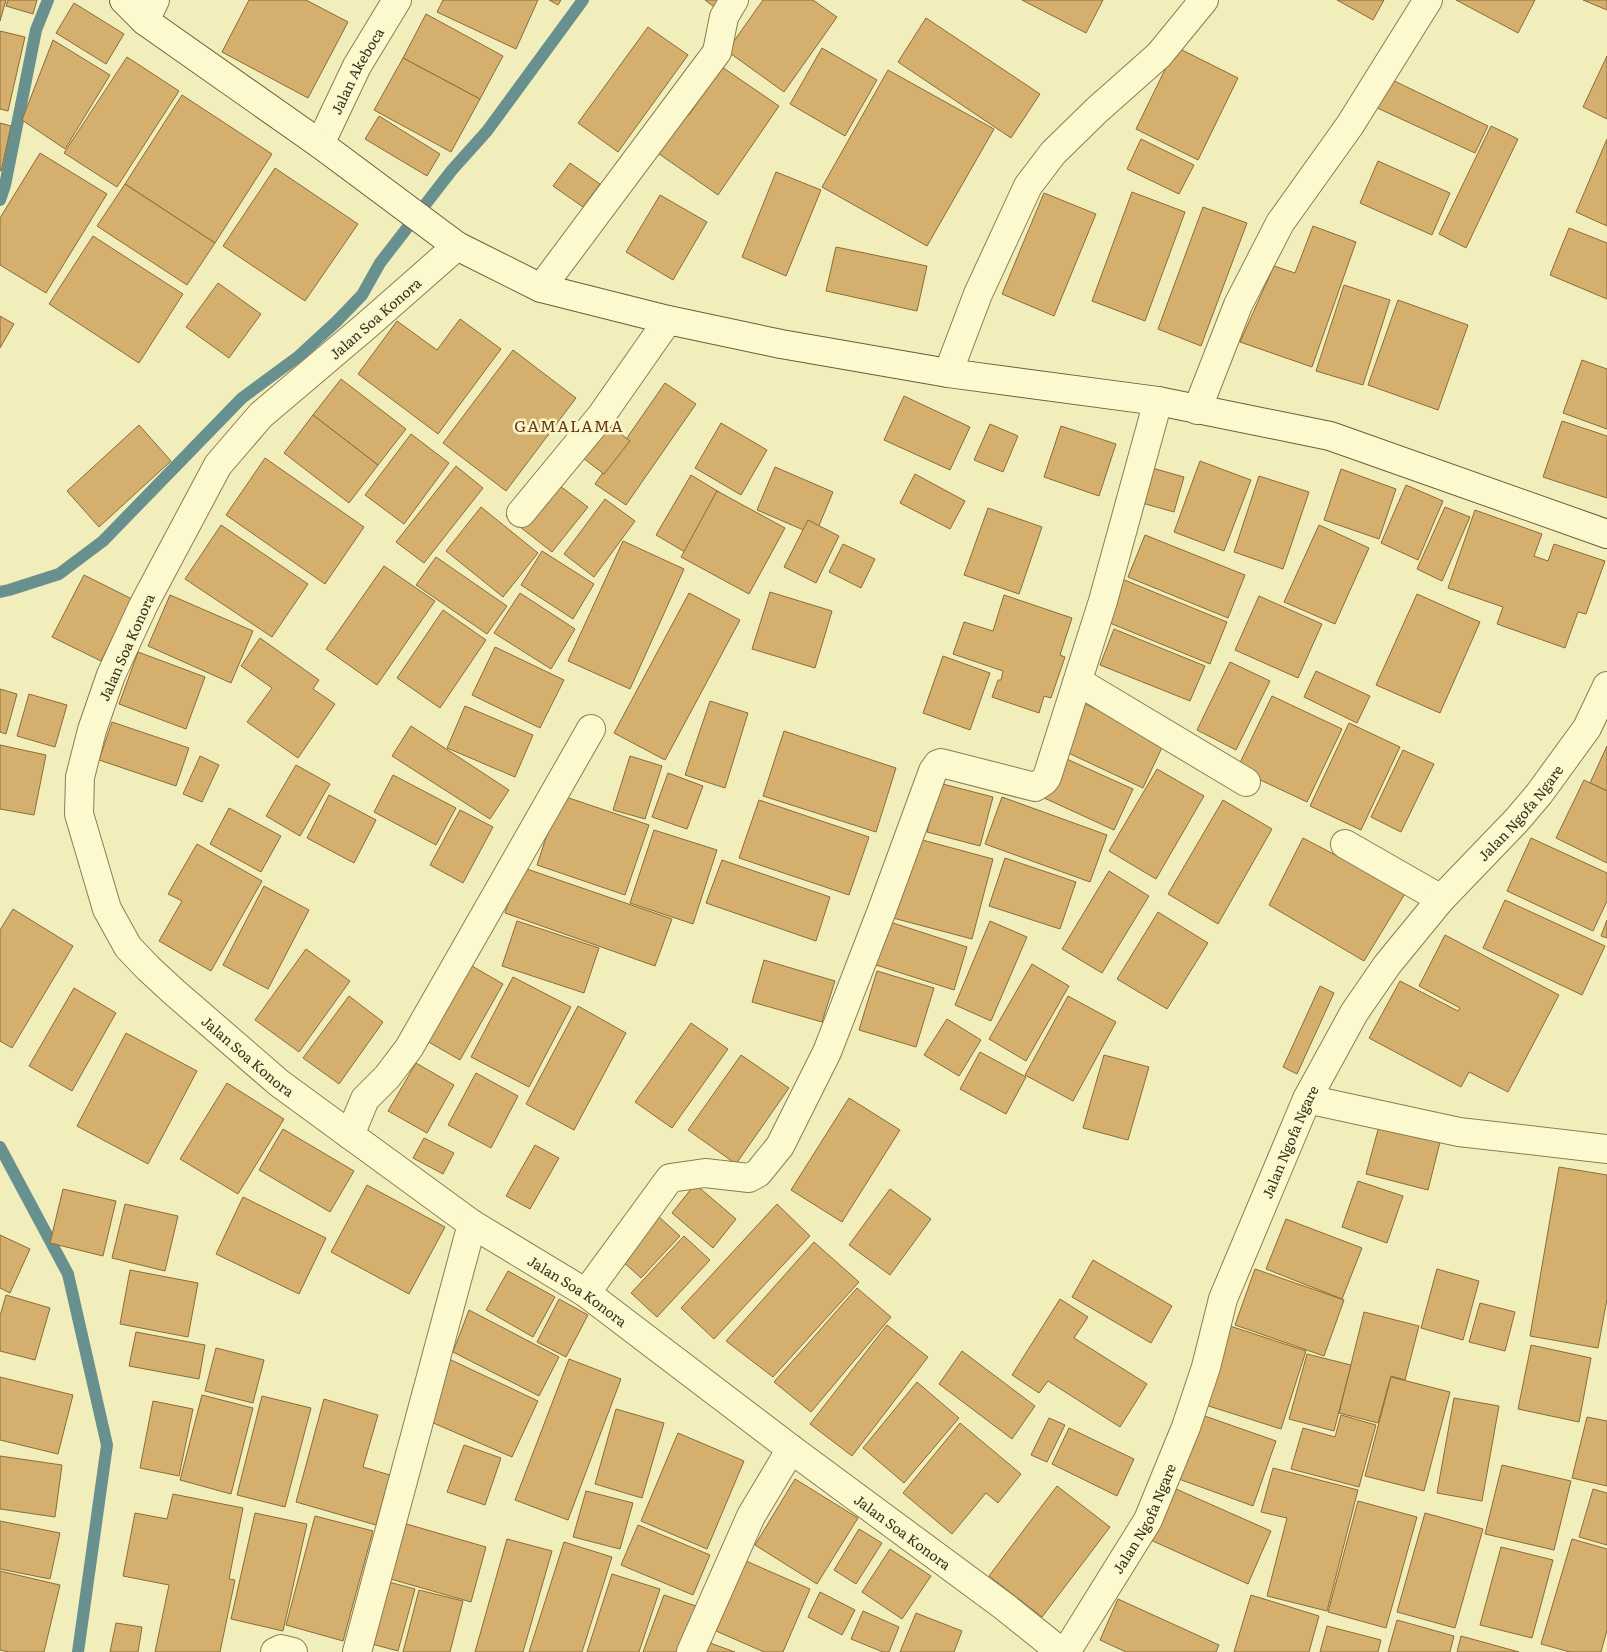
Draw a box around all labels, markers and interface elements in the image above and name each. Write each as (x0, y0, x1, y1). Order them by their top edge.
street label: Jalan Akeboca (326, 23, 388, 117)
street label: Jalan Soa Konora (325, 272, 426, 363)
district label: GAMALAMA (514, 413, 624, 437)
street label: Jalan Soa Konora (93, 590, 159, 704)
street label: Jalan Ngofa Ngare (1473, 760, 1567, 865)
street label: Jalan Soa Konora (198, 1011, 299, 1101)
street label: Jalan Ngofa Ngare (1256, 1081, 1323, 1201)
street label: Jalan Soa Konora (524, 1250, 632, 1331)
street label: Jalan Ngofa Ngare (1107, 1460, 1180, 1577)
street label: Jalan Soa Konora (850, 1489, 956, 1574)

